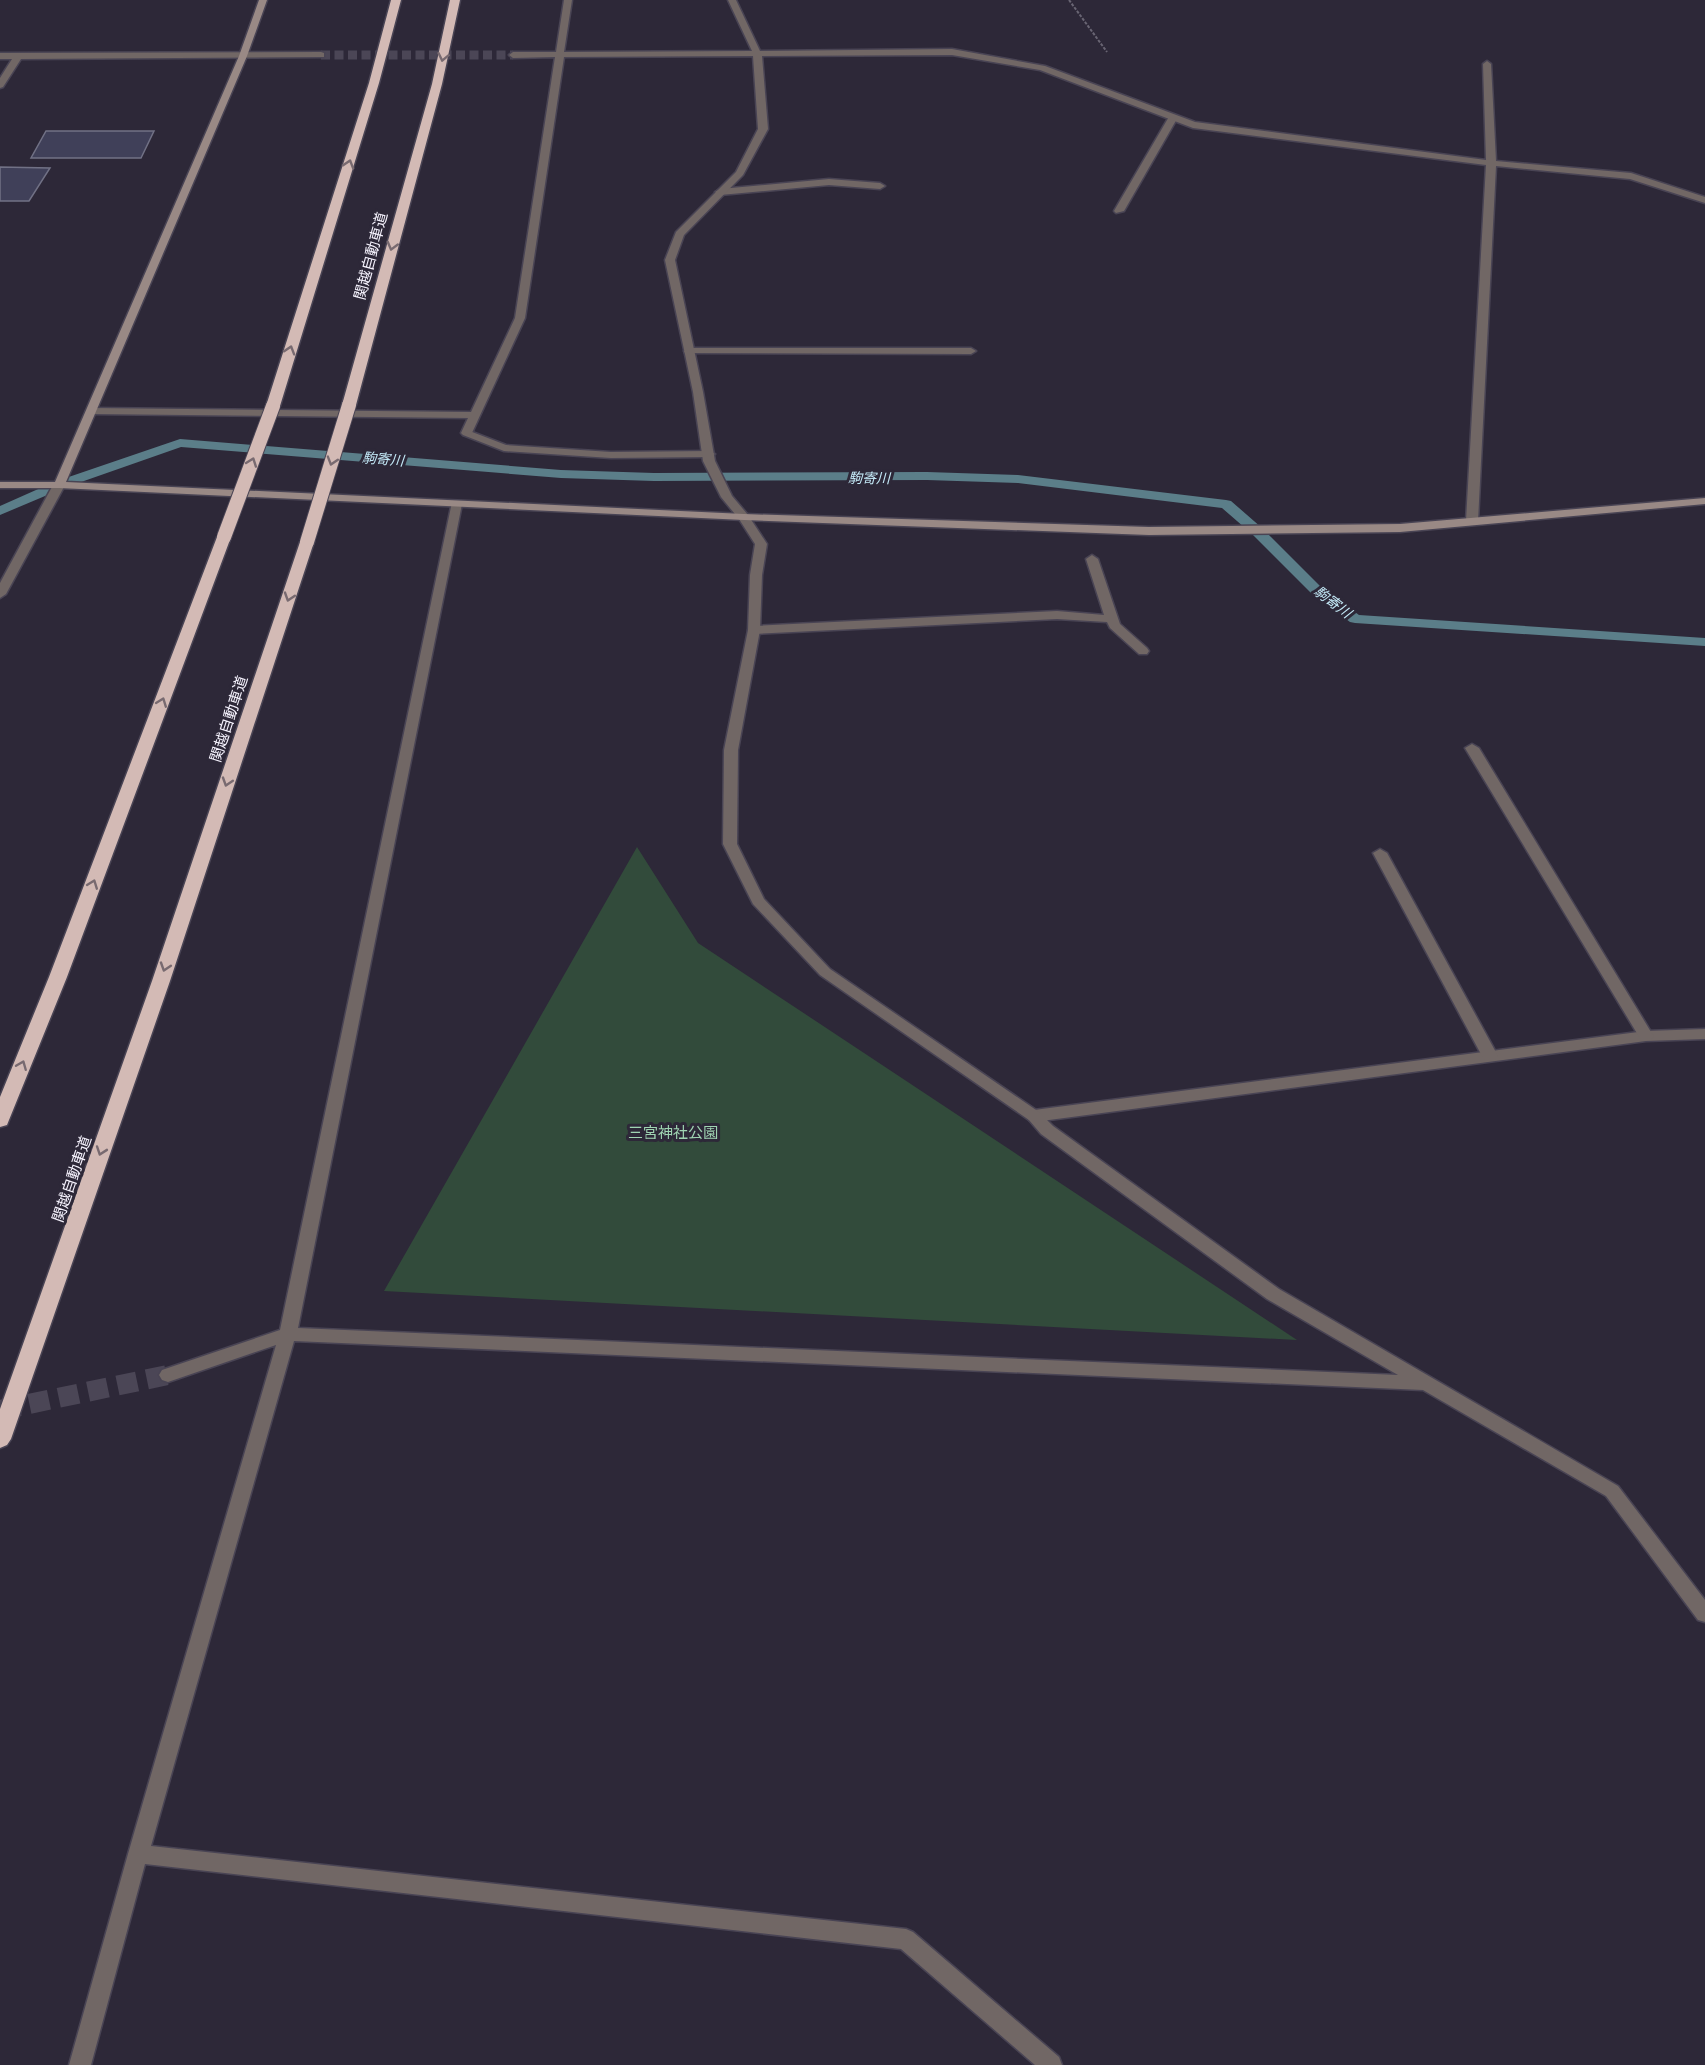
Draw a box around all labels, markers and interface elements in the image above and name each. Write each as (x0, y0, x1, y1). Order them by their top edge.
one-way arrow (437, 52, 450, 62)
one-way arrow (342, 159, 354, 170)
street label: 関越自動車道 (349, 210, 392, 302)
one-way arrow (387, 240, 400, 250)
one-way arrow (283, 345, 295, 356)
water label: 駒寄川 (361, 448, 407, 470)
one-way arrow (327, 455, 339, 466)
one-way arrow (245, 458, 257, 469)
water label: 駒寄川 (848, 469, 892, 487)
water label: 駒寄川 (1311, 582, 1357, 623)
one-way arrow (283, 591, 296, 602)
street label: 関越自動車道 (205, 673, 252, 765)
one-way arrow (155, 697, 167, 708)
one-way arrow (222, 776, 234, 787)
one-way arrow (86, 879, 98, 890)
one-way arrow (160, 961, 172, 972)
one-way arrow (15, 1061, 27, 1072)
park label: 三宮神社公園 (628, 1122, 718, 1143)
street label: 関越自動車道 (47, 1133, 96, 1225)
one-way arrow (95, 1145, 108, 1156)

